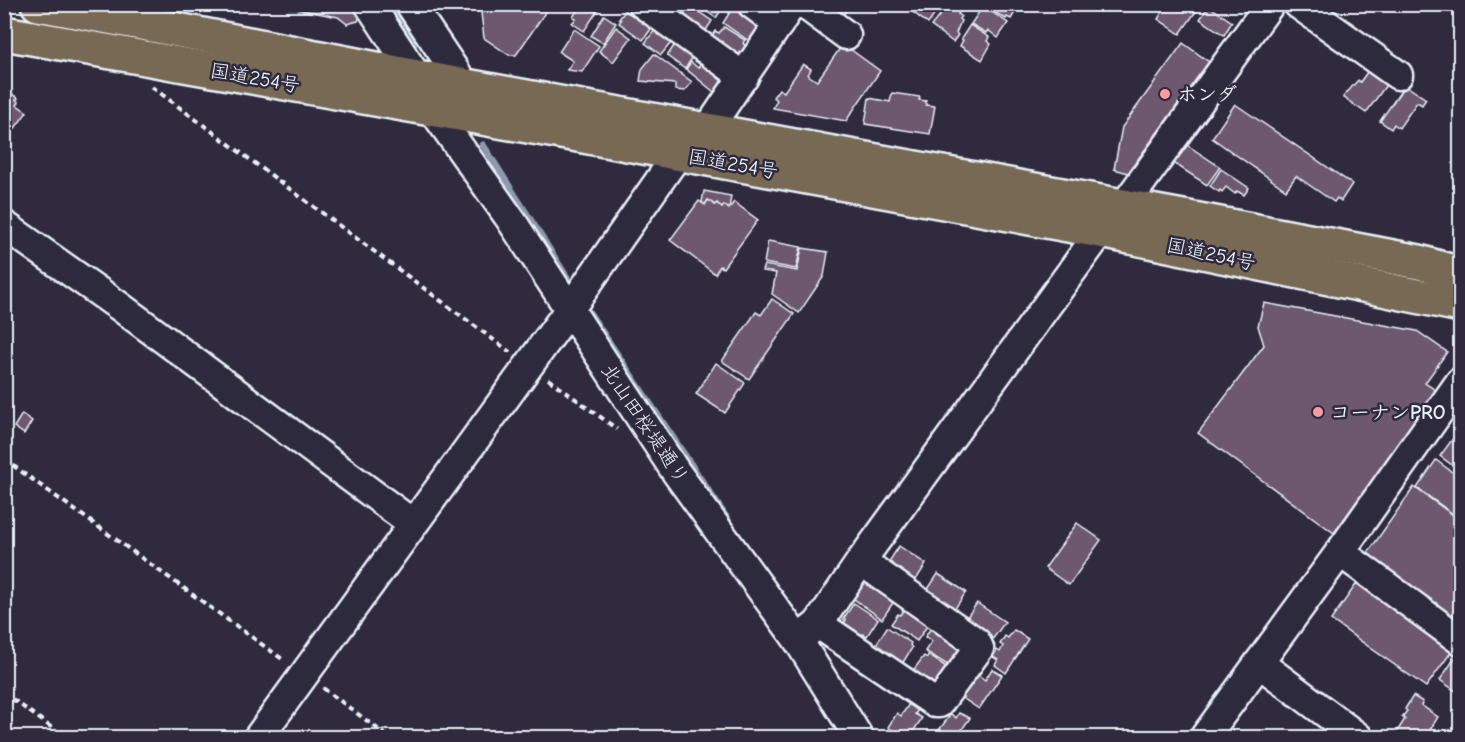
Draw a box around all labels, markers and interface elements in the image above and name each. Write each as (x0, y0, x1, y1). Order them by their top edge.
street label: 国道254号 (208, 59, 302, 97)
place label: ホンダ (1177, 83, 1237, 106)
marker: ホンダ (1158, 87, 1172, 101)
street label: 国道254号 (686, 145, 780, 183)
street label: 国道254号 (1164, 233, 1258, 275)
street label: 北山田桜堤通り (596, 360, 694, 488)
place label: コーナンPRO (1330, 401, 1445, 424)
marker: コーナンPRO (1311, 405, 1325, 419)

